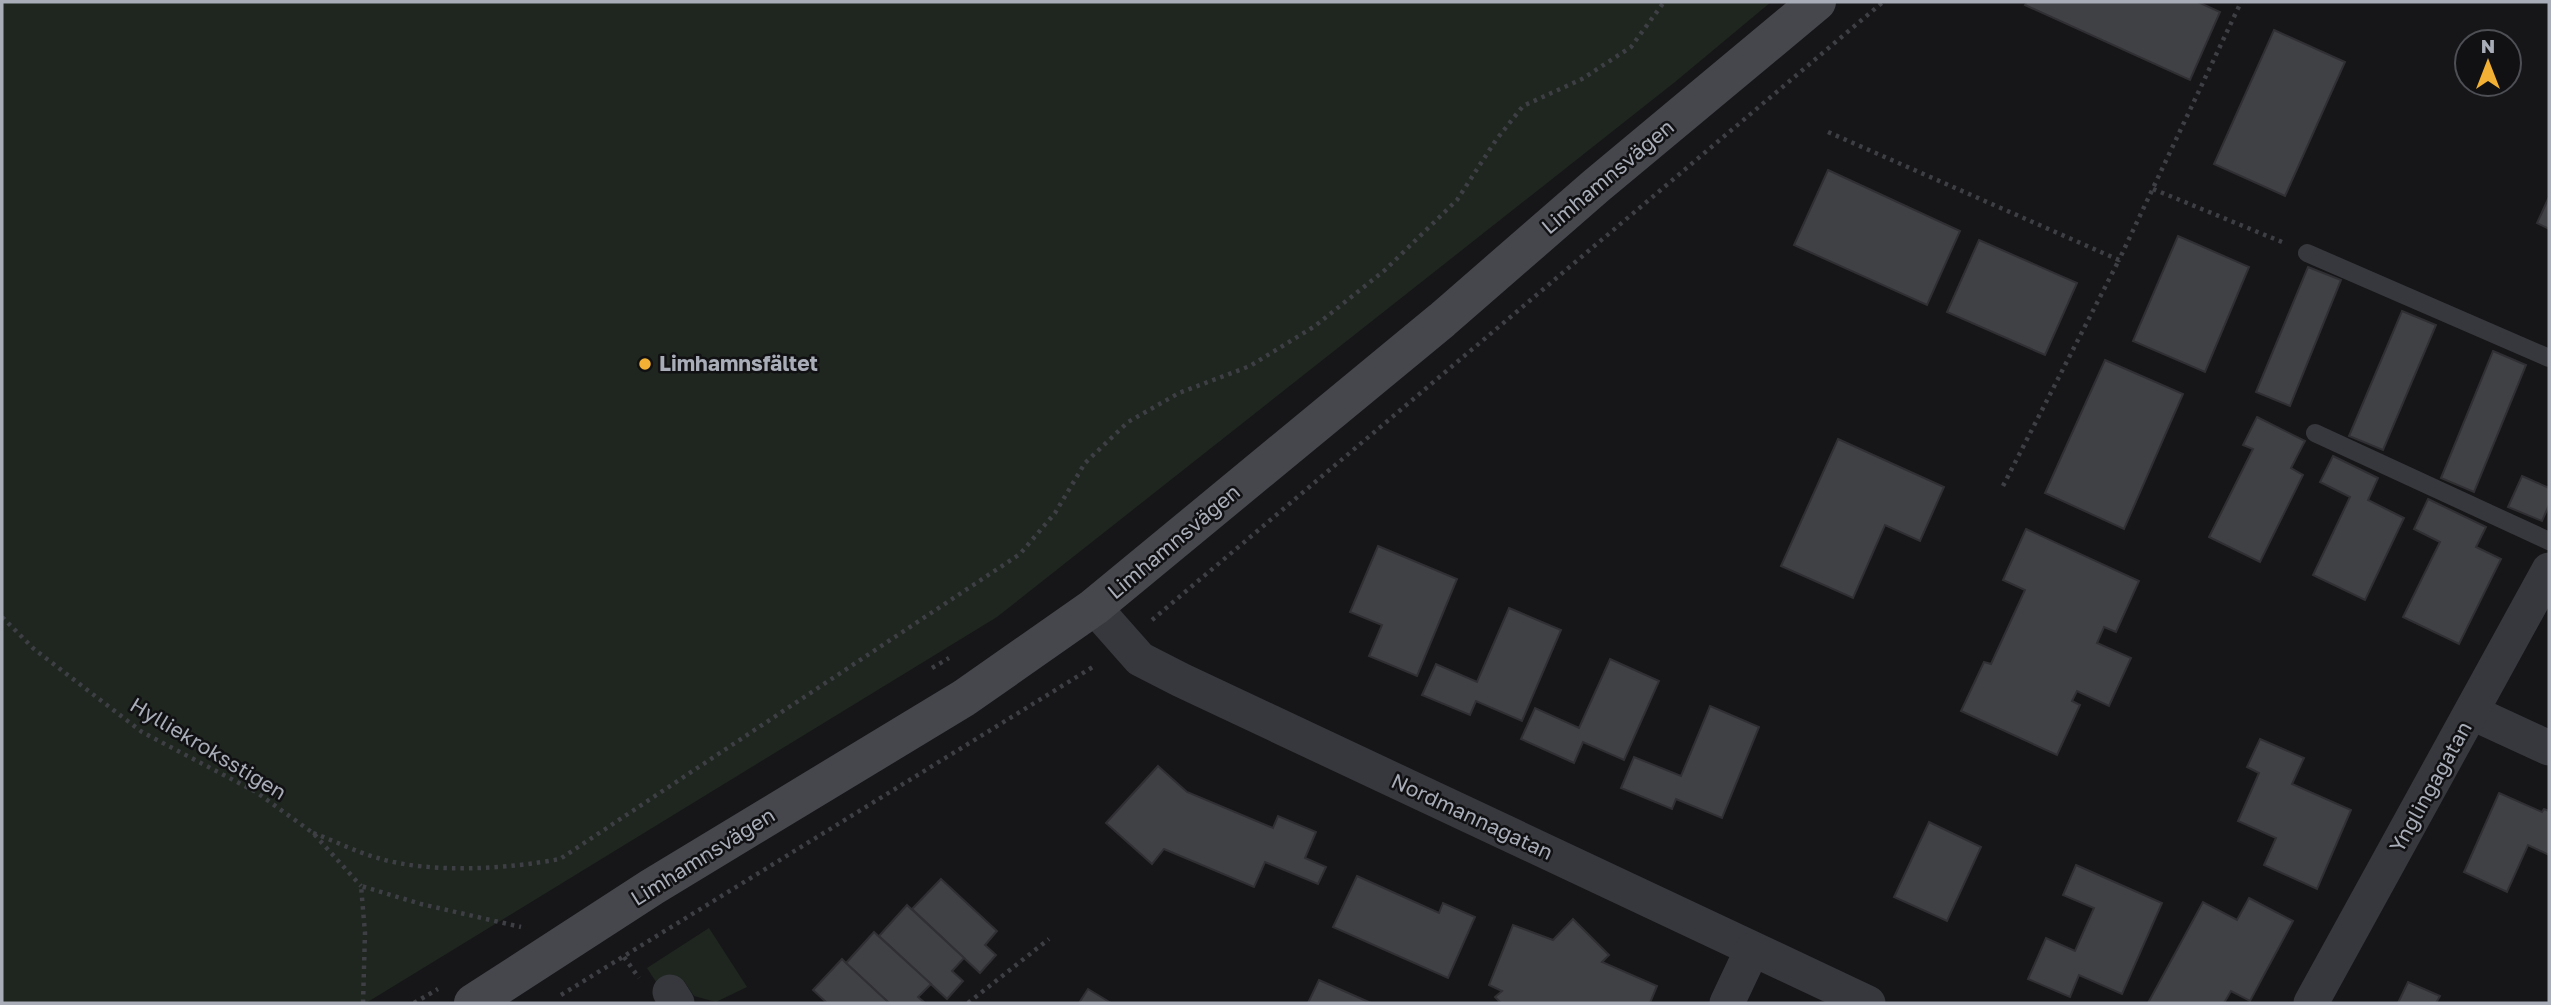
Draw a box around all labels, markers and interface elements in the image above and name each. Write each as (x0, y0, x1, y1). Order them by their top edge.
north arrow (2453, 28, 2523, 98)
text: N (2481, 34, 2495, 57)
street label: Limhamnsvägen (1536, 113, 1679, 239)
place label: Limhamnsfältet (659, 350, 818, 376)
marker: Limhamnsfältet (637, 356, 653, 372)
street label: Limhamnsvägen (1102, 478, 1245, 604)
street label: Hylliekroksstigen (126, 691, 291, 805)
street label: Ynglingagatan (2383, 716, 2477, 857)
street label: Nordmannagatan (1387, 767, 1557, 865)
street label: Limhamnsvägen (626, 801, 779, 911)

